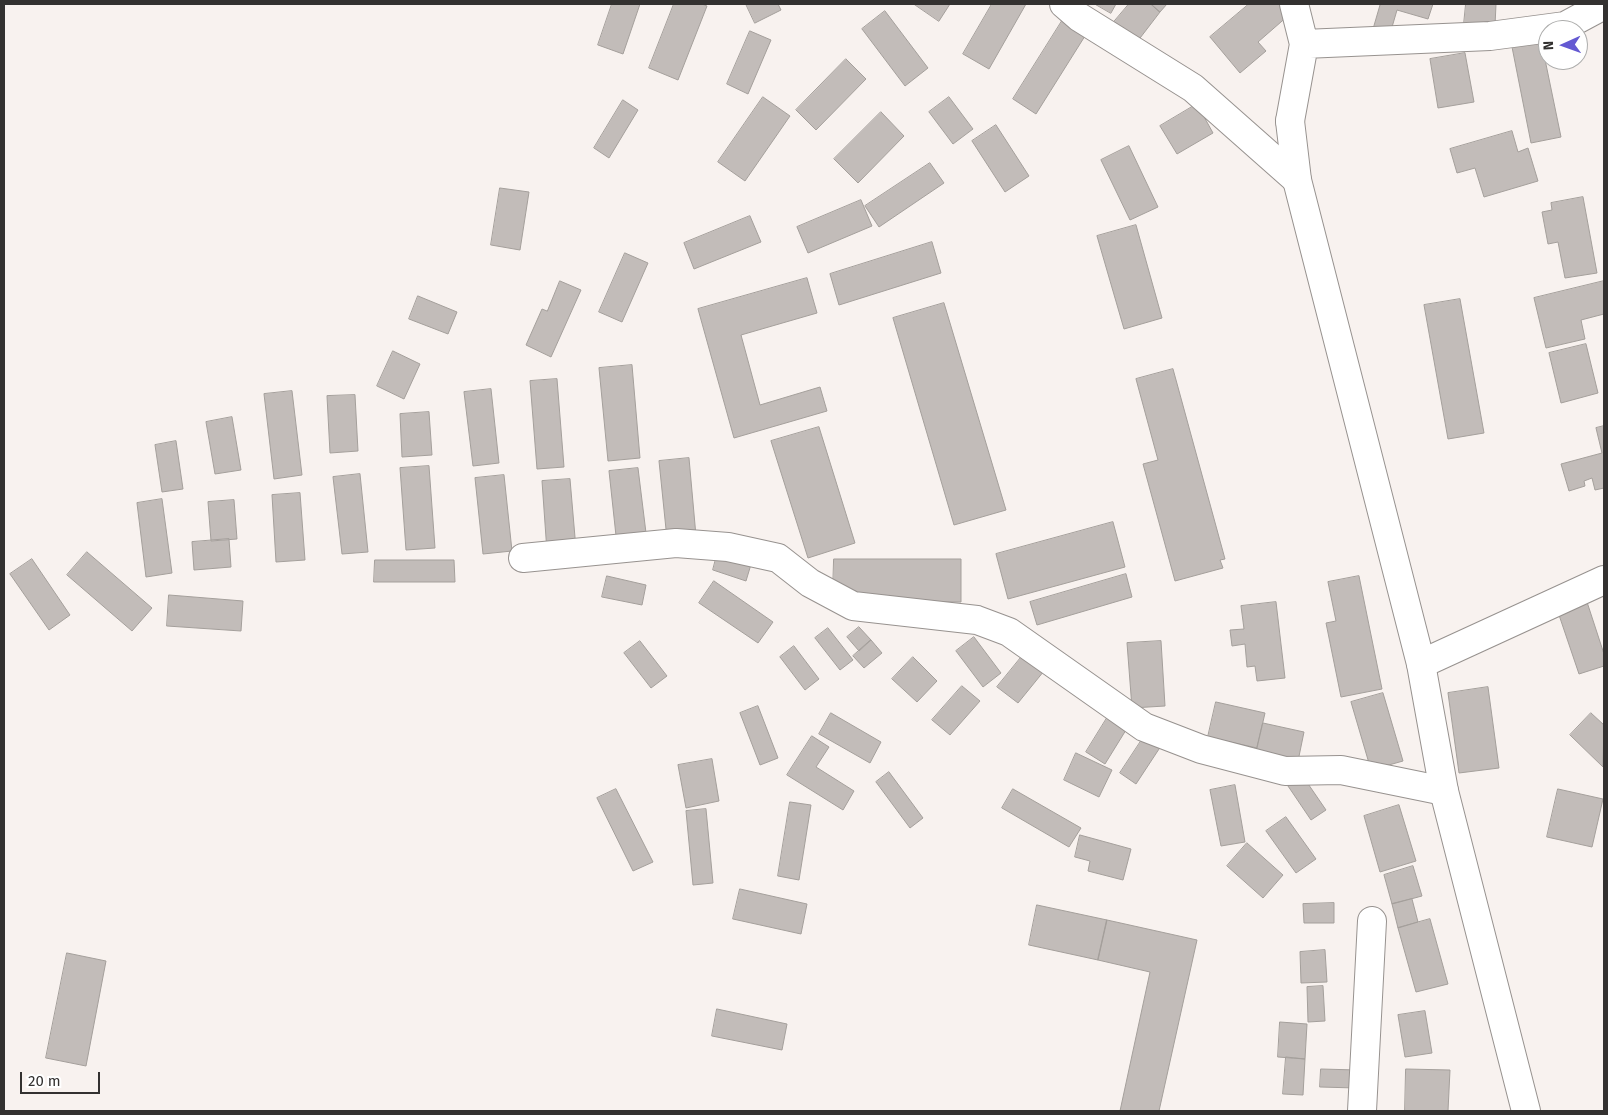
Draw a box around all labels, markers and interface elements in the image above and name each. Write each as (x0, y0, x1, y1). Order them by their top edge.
north arrow (1538, 20, 1588, 70)
text: N (1540, 41, 1557, 50)
scale bar (22, 1062, 102, 1094)
text: 20 m (28, 1072, 61, 1090)

